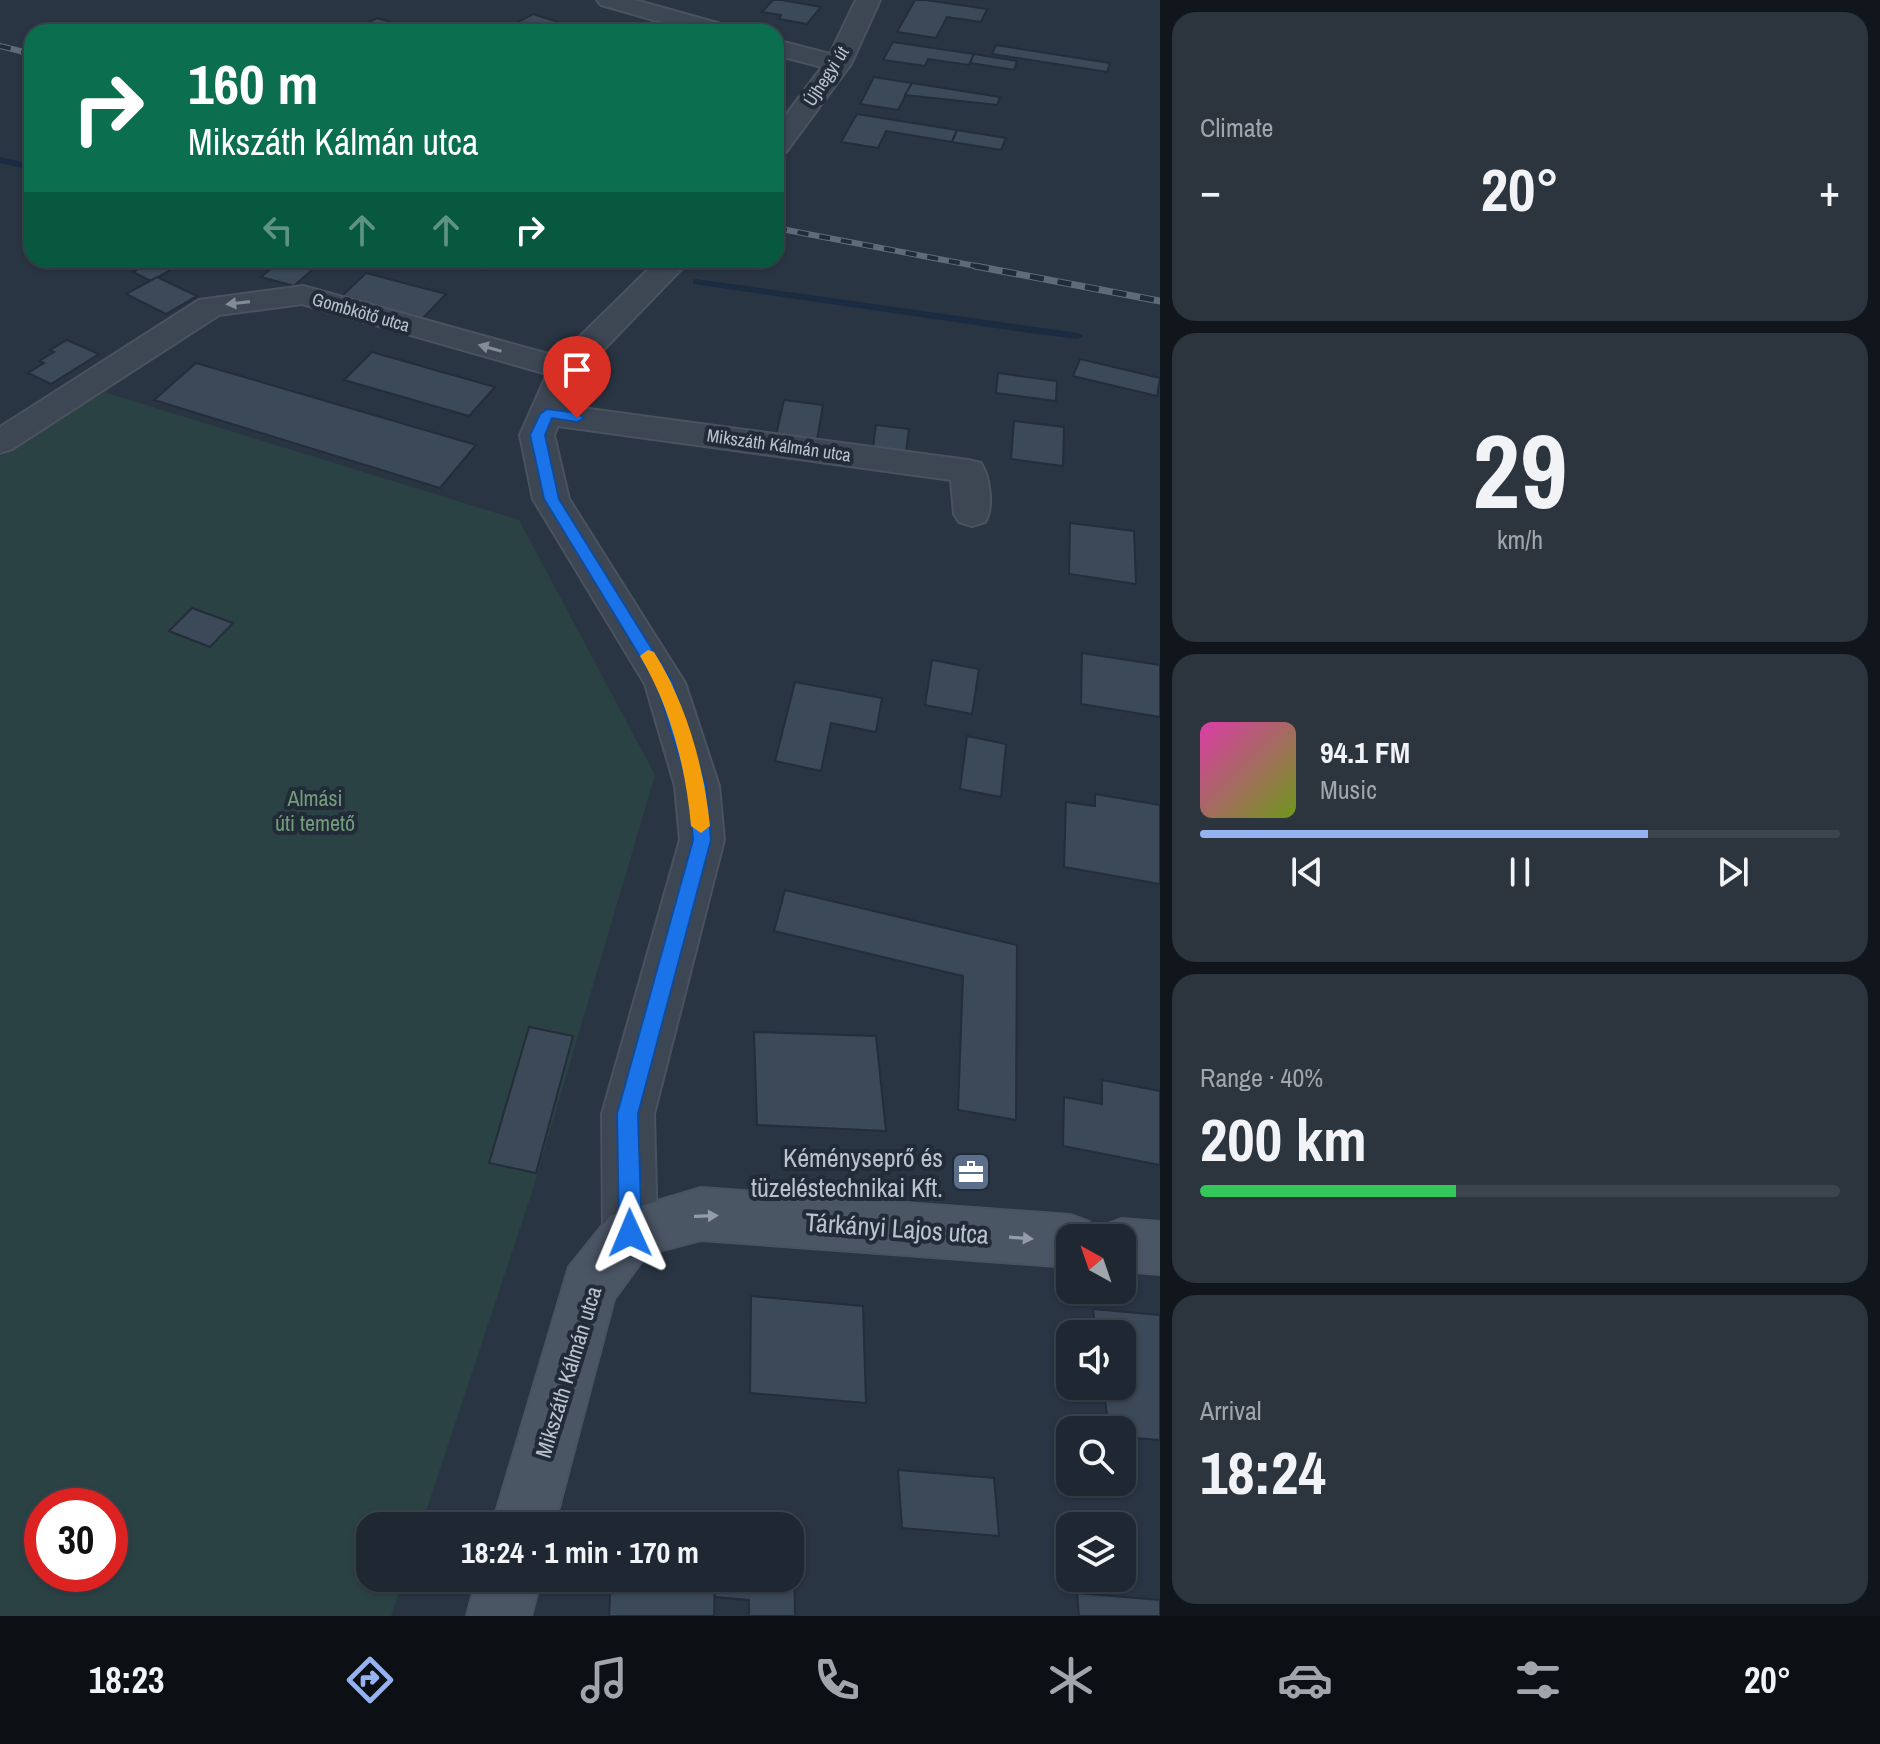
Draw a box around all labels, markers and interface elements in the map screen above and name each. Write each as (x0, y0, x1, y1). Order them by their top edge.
street label: Újhegyi út (797, 41, 855, 111)
text: 160 m (188, 46, 318, 121)
icon: right (56, 56, 160, 160)
text: Climate (1200, 110, 1273, 145)
text: Mikszáth Kálmán utca (188, 118, 478, 166)
text: 20° (1481, 149, 1559, 230)
text: − (1200, 160, 1221, 220)
text: + (1819, 160, 1840, 220)
icon: left (256, 208, 300, 252)
icon: ahead (340, 208, 384, 252)
icon: ahead (424, 208, 468, 252)
icon: right (508, 208, 552, 252)
street label: Gombkötő utca (309, 286, 413, 338)
one-way arrow (225, 297, 250, 310)
pin (543, 336, 611, 418)
one-way arrow (478, 341, 502, 354)
icon: arrive (555, 348, 599, 392)
text: 29 (1473, 400, 1567, 540)
street label: Mikszáth Kálmán utca (705, 423, 853, 467)
text: km/h (1497, 522, 1543, 557)
text: 94.1 FM (1320, 732, 1410, 772)
text: Music (1320, 772, 1377, 807)
park label: Almási úti temető (275, 783, 355, 838)
icon: previous (1285, 850, 1329, 894)
icon: pause (1498, 850, 1542, 894)
icon: next (1711, 850, 1755, 894)
text: Range · 40% (1200, 1060, 1323, 1095)
text: 200 km (1200, 1099, 1367, 1180)
place label: Kéményseprő és tüzeléstechnikai Kft. (751, 1140, 943, 1205)
office icon: Kéményseprő és tüzeléstechnikai Kft. (950, 1151, 992, 1193)
position arrow (588, 1191, 672, 1275)
street label: Tárkányi Lajos utca (804, 1204, 990, 1252)
one-way arrow (694, 1209, 719, 1222)
north arrow (1056, 1224, 1136, 1304)
map controls (1056, 1224, 1136, 1592)
one-way arrow (1009, 1232, 1034, 1245)
street label: Mikszáth Kálmán utca (528, 1283, 608, 1461)
button: sound (1056, 1320, 1136, 1400)
text: Arrival (1200, 1393, 1262, 1428)
button: search (1056, 1416, 1136, 1496)
text: 18:24 (1200, 1432, 1326, 1513)
speed limit sign: 30 (24, 1488, 128, 1592)
button: layers (1056, 1512, 1136, 1592)
text: 18:24 · 1 min · 170 m (461, 1532, 699, 1572)
icon: directions (342, 1652, 398, 1708)
icon: music (576, 1652, 632, 1708)
icon: phone (809, 1652, 865, 1708)
icon: climate (1043, 1652, 1099, 1708)
icon: car (1277, 1652, 1333, 1708)
icon: filters (1510, 1652, 1566, 1708)
text: 18:23 (89, 1656, 164, 1704)
text: 20° (1744, 1656, 1791, 1704)

